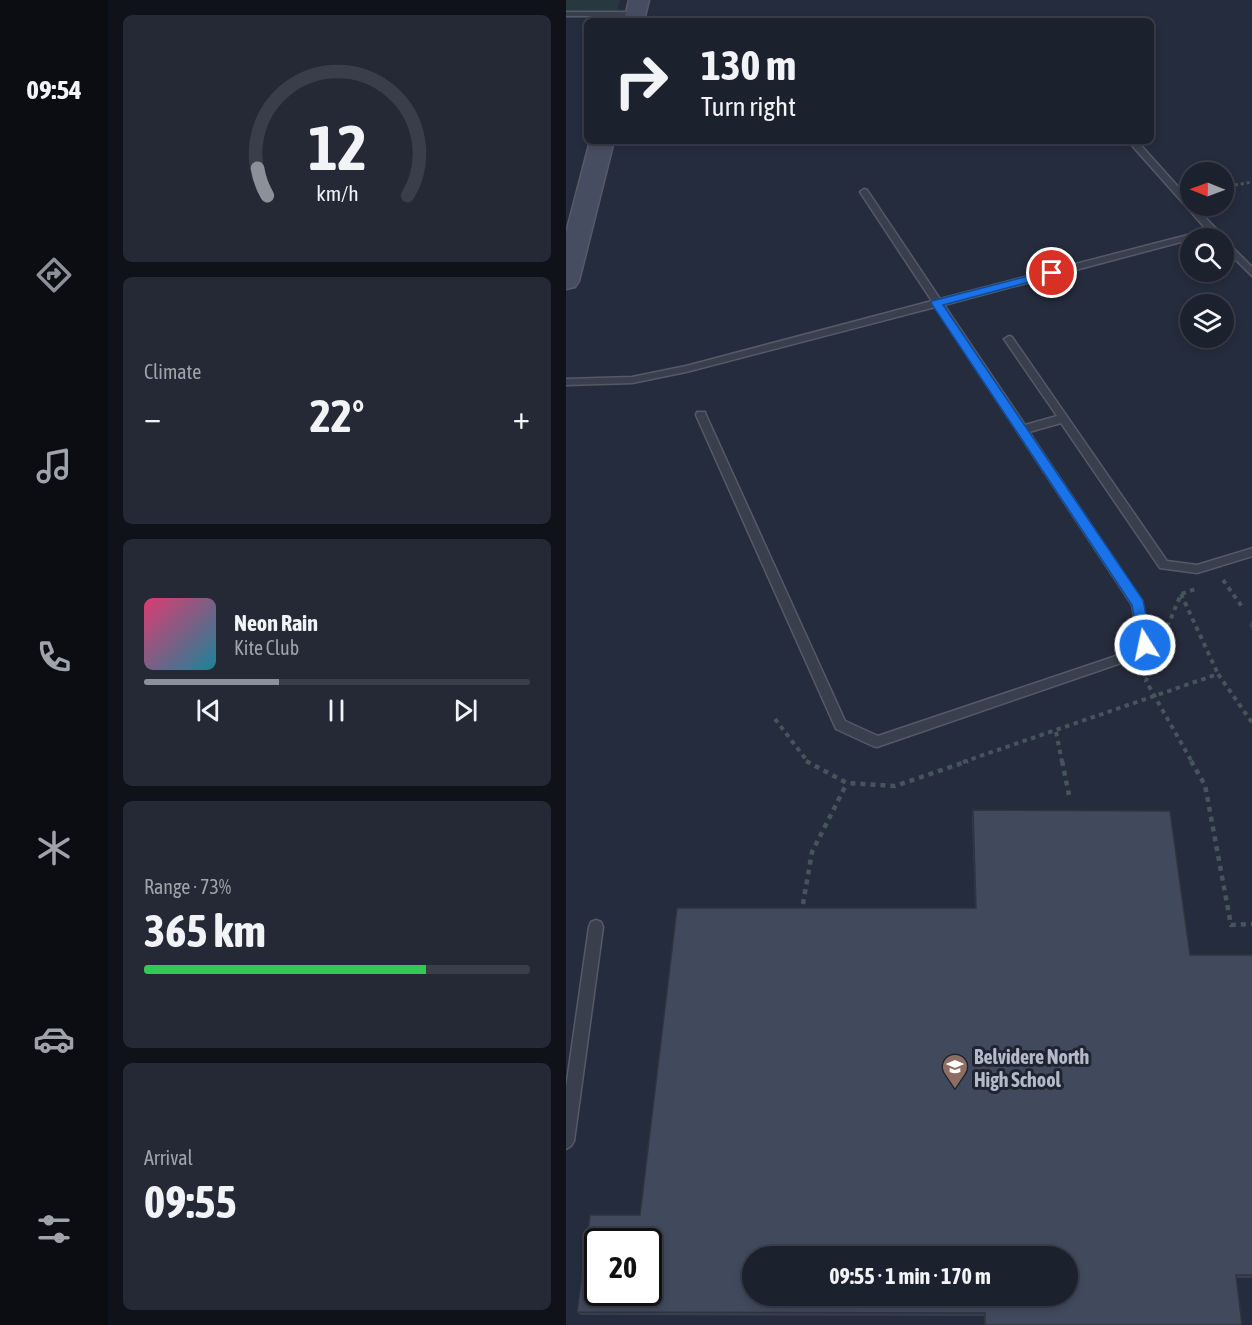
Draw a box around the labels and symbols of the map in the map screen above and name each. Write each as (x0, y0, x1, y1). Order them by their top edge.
north arrow (1180, 162, 1234, 216)
pin (1026, 247, 1077, 298)
position arrow (1113, 613, 1177, 677)
place label: Belvidere North High School (974, 1045, 1089, 1091)
school or university icon: Belvidere North High School (940, 1052, 970, 1090)
speed limit sign: 20 (584, 1228, 662, 1306)

